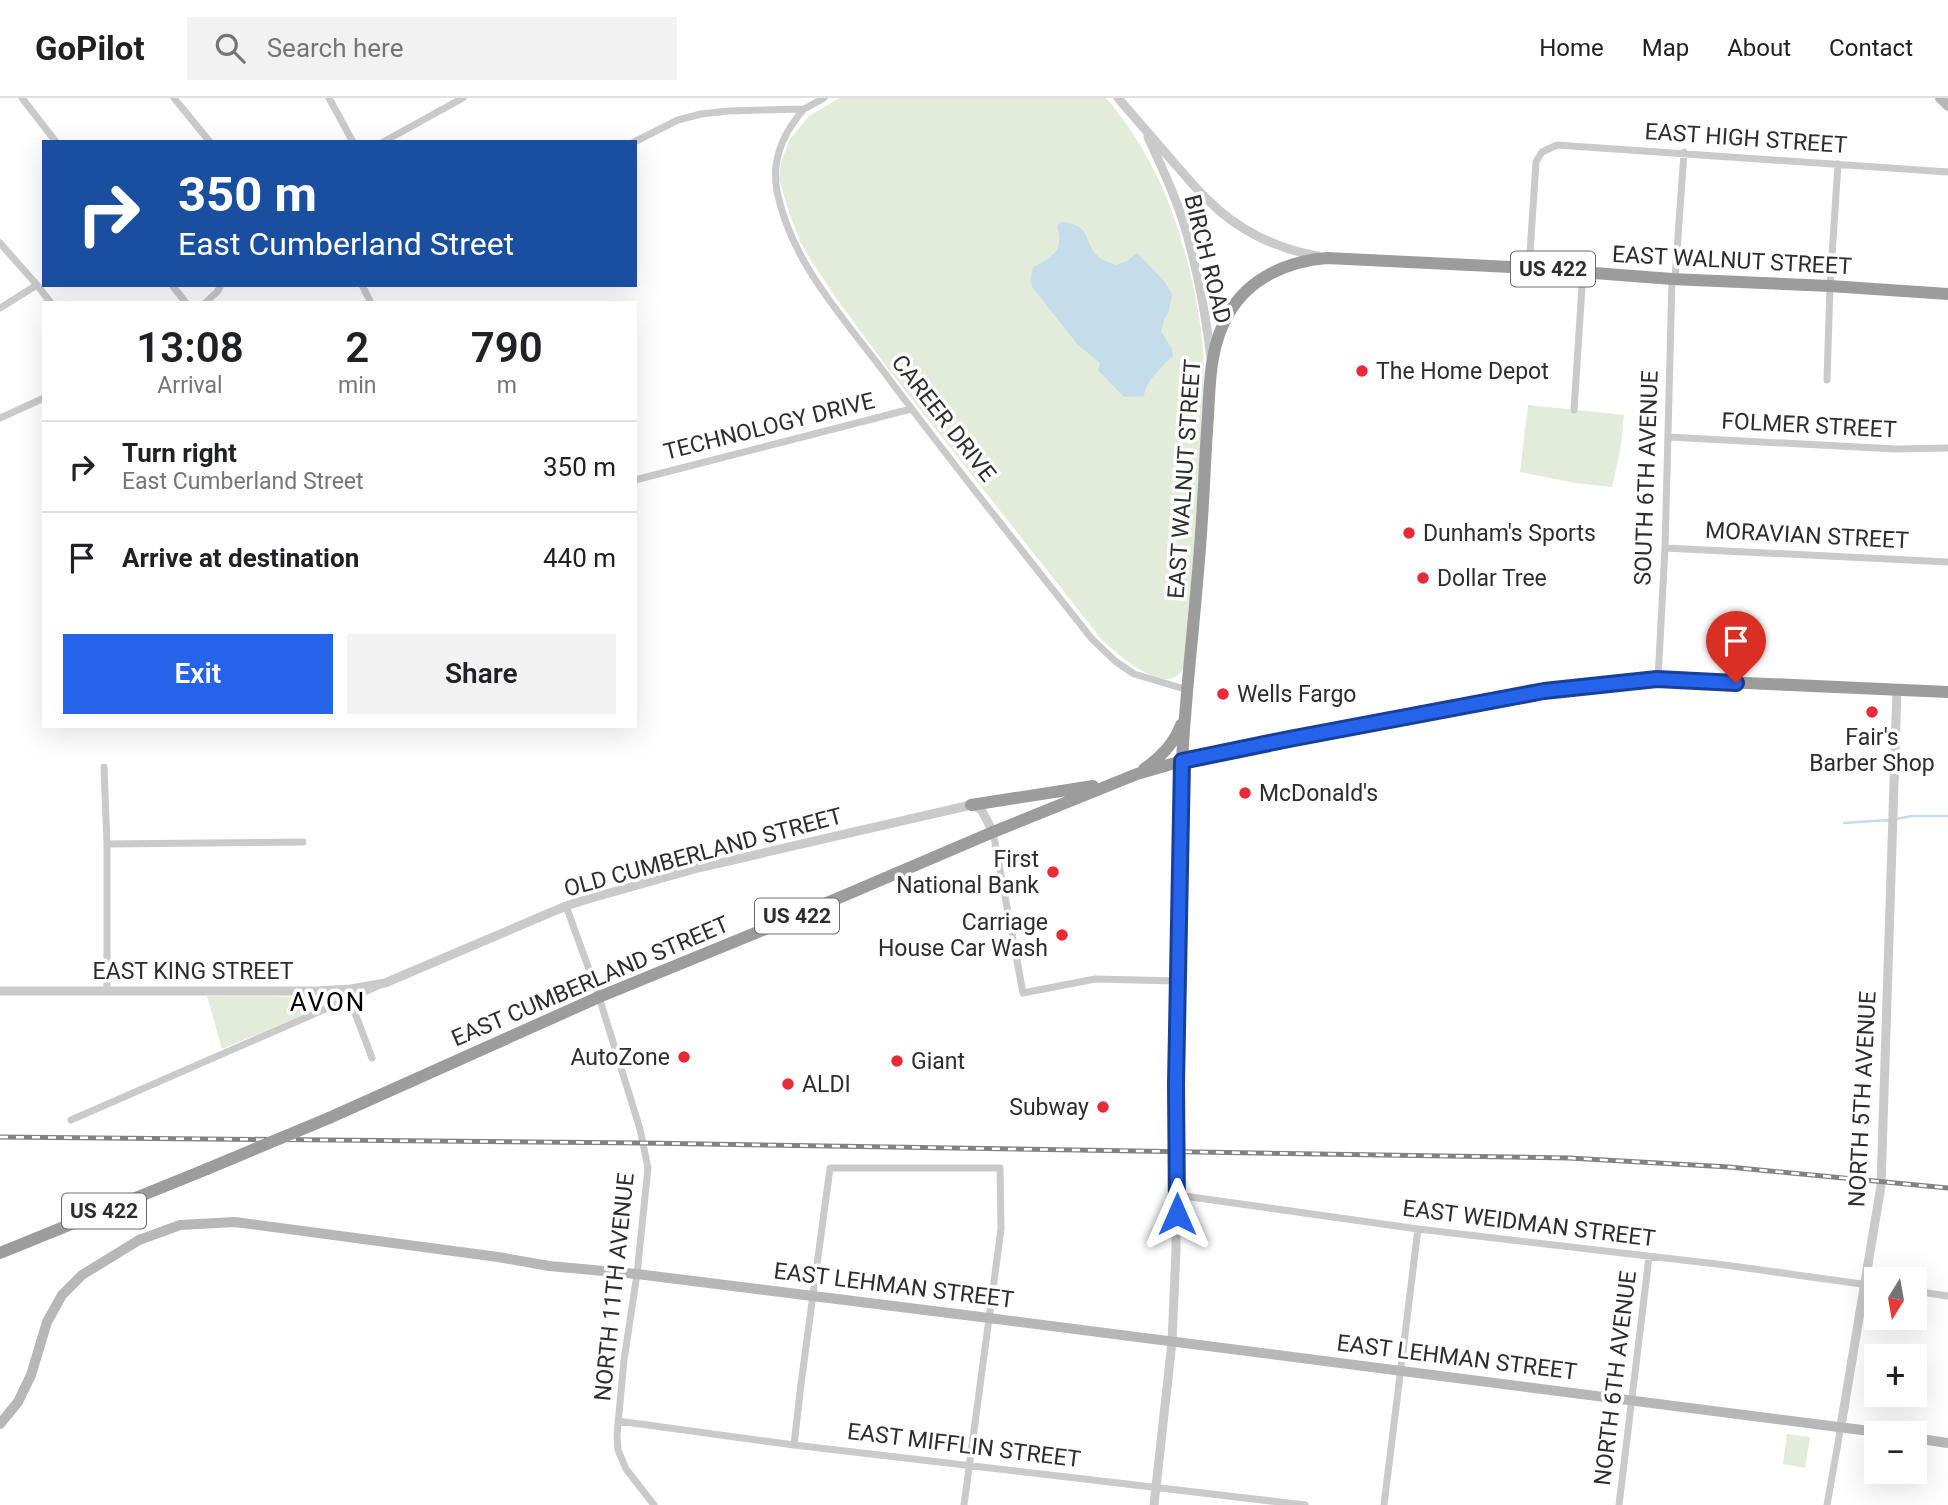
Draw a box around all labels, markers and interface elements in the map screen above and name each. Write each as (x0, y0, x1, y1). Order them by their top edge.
search box (187, 17, 677, 80)
text: GoPilot (35, 29, 145, 68)
icon: search (211, 29, 249, 67)
text: Search here (267, 33, 403, 63)
text: Home (1539, 34, 1604, 62)
text: Map (1642, 34, 1689, 62)
text: About (1727, 34, 1791, 62)
text: Contact (1829, 34, 1913, 62)
street label: EAST HIGH STREET (1644, 118, 1848, 159)
text: 350 m (178, 166, 317, 223)
icon: right (63, 168, 154, 259)
street label: BIRCH ROAD (1178, 192, 1237, 326)
text: East Cumberland Street (178, 225, 514, 263)
street label: EAST WALNUT STREET (1611, 241, 1853, 280)
road number: US 422 (1511, 252, 1595, 286)
text: 13:08 (136, 323, 244, 372)
text: 2 (345, 323, 369, 372)
text: 790 (471, 323, 543, 372)
street label: CAREER DRIVE (886, 350, 1001, 487)
street label: EAST WALNUT STREET (1163, 358, 1206, 600)
place label: The Home Depot (1376, 358, 1549, 385)
marker: The Home Depot (1354, 363, 1370, 379)
street label: SOUTH 6TH AVENUE (1629, 370, 1664, 586)
text: Arrival (157, 372, 223, 399)
text: min (338, 372, 376, 399)
text: m (497, 372, 517, 399)
street label: TECHNOLOGY DRIVE (661, 387, 877, 466)
street label: FOLMER STREET (1721, 407, 1898, 444)
text: Turn right (122, 438, 237, 468)
icon: right (63, 448, 101, 486)
text: 350 m (543, 452, 616, 482)
text: East Cumberland Street (122, 468, 364, 495)
street label: MORAVIAN STREET (1704, 517, 1910, 554)
place label: Dunham's Sports (1423, 520, 1596, 547)
marker: Dunham's Sports (1401, 525, 1417, 541)
icon: arrive (63, 539, 101, 577)
text: Arrive at destination (122, 543, 359, 573)
text: 440 m (543, 543, 616, 573)
place label: Dollar Tree (1437, 565, 1547, 592)
marker: Dollar Tree (1415, 570, 1431, 586)
pin (1706, 611, 1766, 683)
icon: arrive (1717, 622, 1755, 660)
button: Exit (63, 634, 333, 714)
button: Share (347, 634, 616, 714)
place label: Wells Fargo (1237, 681, 1356, 708)
marker: Wells Fargo (1215, 686, 1231, 702)
marker: Fair's Barber Shop (1864, 704, 1880, 720)
place label: Fair's Barber Shop (1809, 724, 1935, 777)
place label: McDonald's (1259, 780, 1378, 807)
marker: McDonald's (1237, 785, 1253, 801)
street label: OLD CUMBERLAND STREET (561, 802, 845, 903)
place label: First National Bank (896, 846, 1039, 899)
marker: First National Bank (1045, 864, 1061, 880)
road number: US 422 (755, 898, 839, 934)
place label: Carriage House Car Wash (878, 909, 1048, 962)
street label: EAST CUMBERLAND STREET (447, 911, 733, 1052)
marker: Carriage House Car Wash (1054, 927, 1070, 943)
street label: EAST KING STREET (93, 958, 294, 985)
district label: AVON (290, 987, 366, 1017)
street label: NORTH 5TH AVENUE (1843, 990, 1882, 1208)
place label: AutoZone (570, 1044, 670, 1071)
place label: Giant (911, 1048, 965, 1075)
marker: AutoZone (676, 1049, 692, 1065)
marker: Giant (889, 1053, 905, 1069)
place label: ALDI (802, 1071, 851, 1098)
marker: ALDI (780, 1076, 796, 1092)
place label: Subway (1009, 1094, 1089, 1121)
marker: Subway (1095, 1099, 1111, 1115)
street label: NORTH 11TH AVENUE (589, 1172, 640, 1402)
position arrow (1140, 1177, 1214, 1251)
road number: US 422 (62, 1194, 146, 1228)
street label: EAST WEIDMAN STREET (1401, 1195, 1657, 1252)
street label: EAST LEHMAN STREET (772, 1257, 1016, 1314)
north arrow (1864, 1267, 1927, 1330)
map controls (1864, 1267, 1927, 1484)
street label: NORTH 6TH AVENUE (1589, 1269, 1642, 1487)
street label: EAST LEHMAN STREET (1335, 1329, 1579, 1386)
button: + (1864, 1344, 1927, 1407)
street label: EAST MIFFLIN STREET (846, 1418, 1082, 1473)
button: − (1864, 1421, 1927, 1484)

